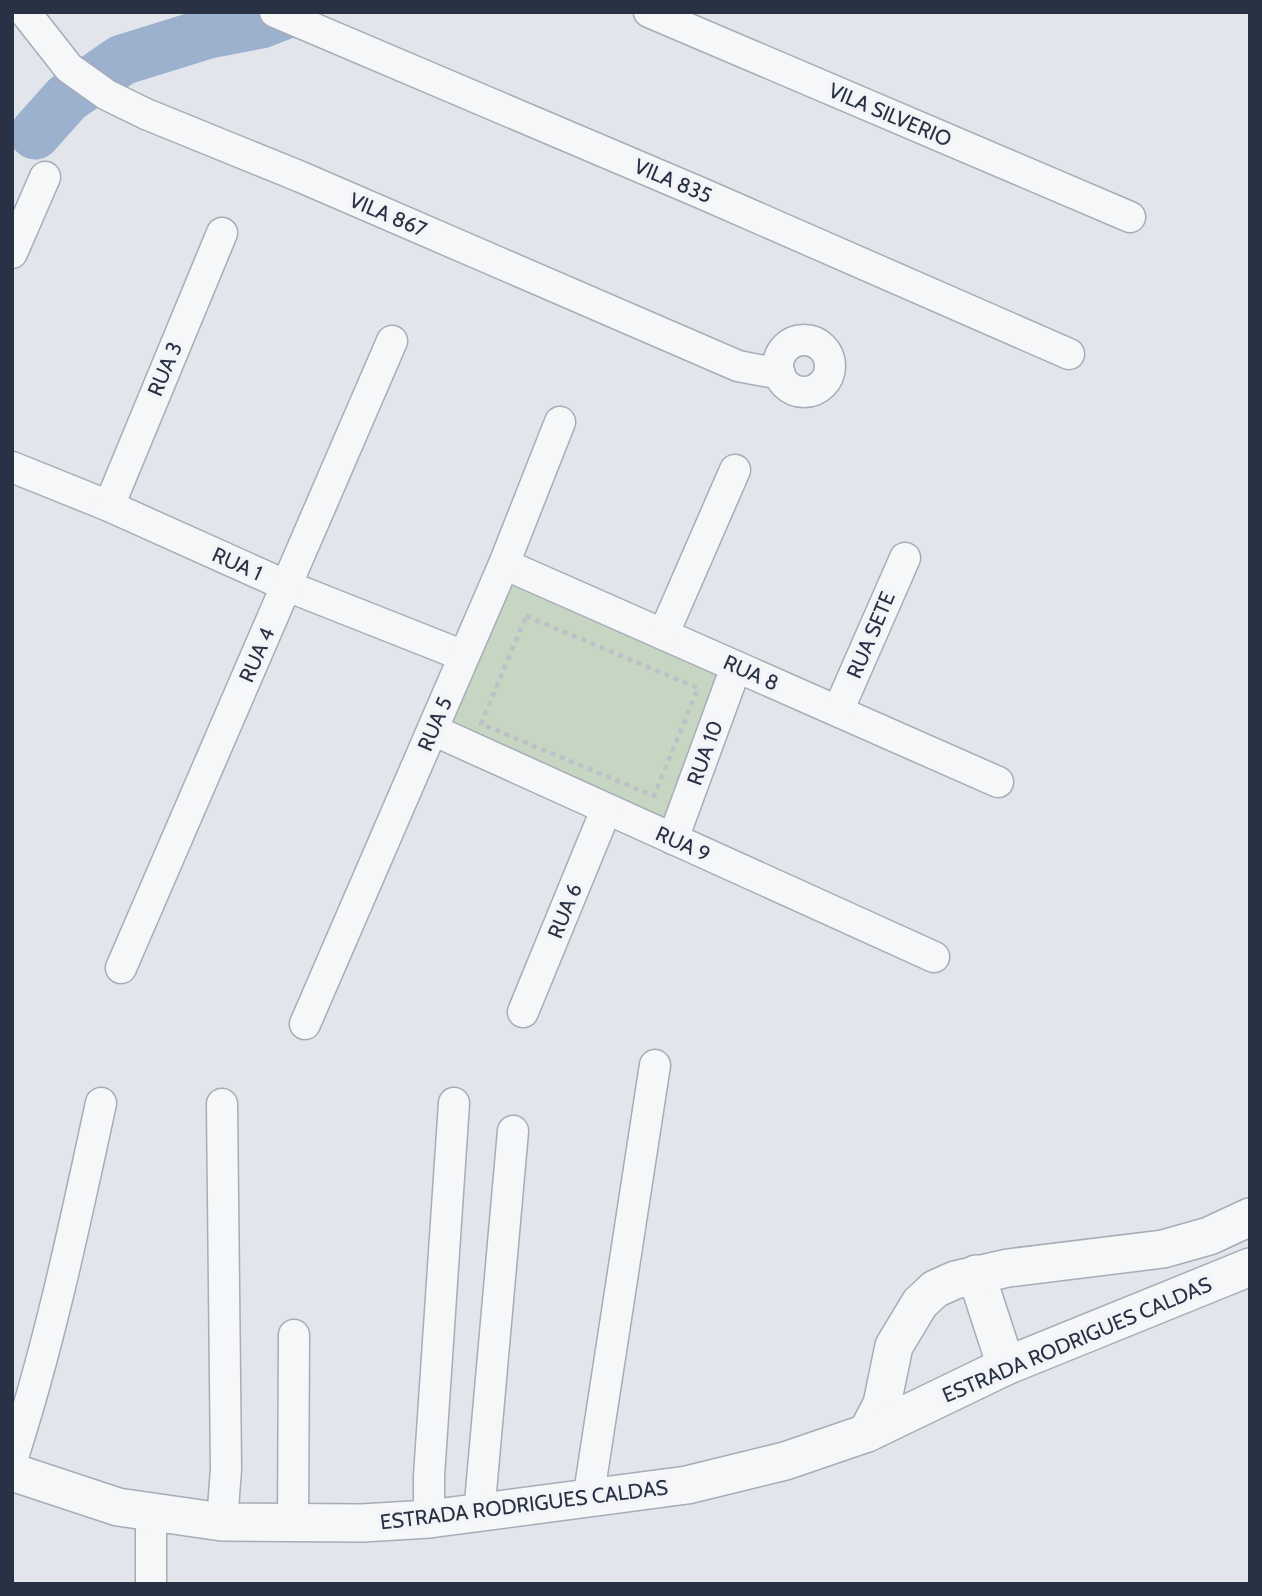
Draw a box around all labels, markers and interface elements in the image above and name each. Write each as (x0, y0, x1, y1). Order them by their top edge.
street label: VILA SILVERIO (825, 77, 955, 152)
street label: VILA 835 (631, 153, 716, 208)
street label: VILA 867 (346, 187, 431, 242)
street label: RUA 3 (142, 338, 187, 400)
street label: RUA 1 (208, 542, 266, 586)
street label: RUA SETE (841, 588, 900, 682)
street label: RUA 4 (233, 624, 280, 686)
street label: RUA 8 (720, 649, 783, 696)
street label: RUA 5 (412, 693, 457, 755)
street label: RUA 10 (681, 717, 728, 788)
street label: RUA 9 (652, 821, 714, 867)
street label: RUA 6 (542, 880, 587, 942)
street label: ESTRADA RODRIGUES CALDAS (938, 1271, 1215, 1408)
street label: ESTRADA RODRIGUES CALDAS (378, 1474, 669, 1535)

